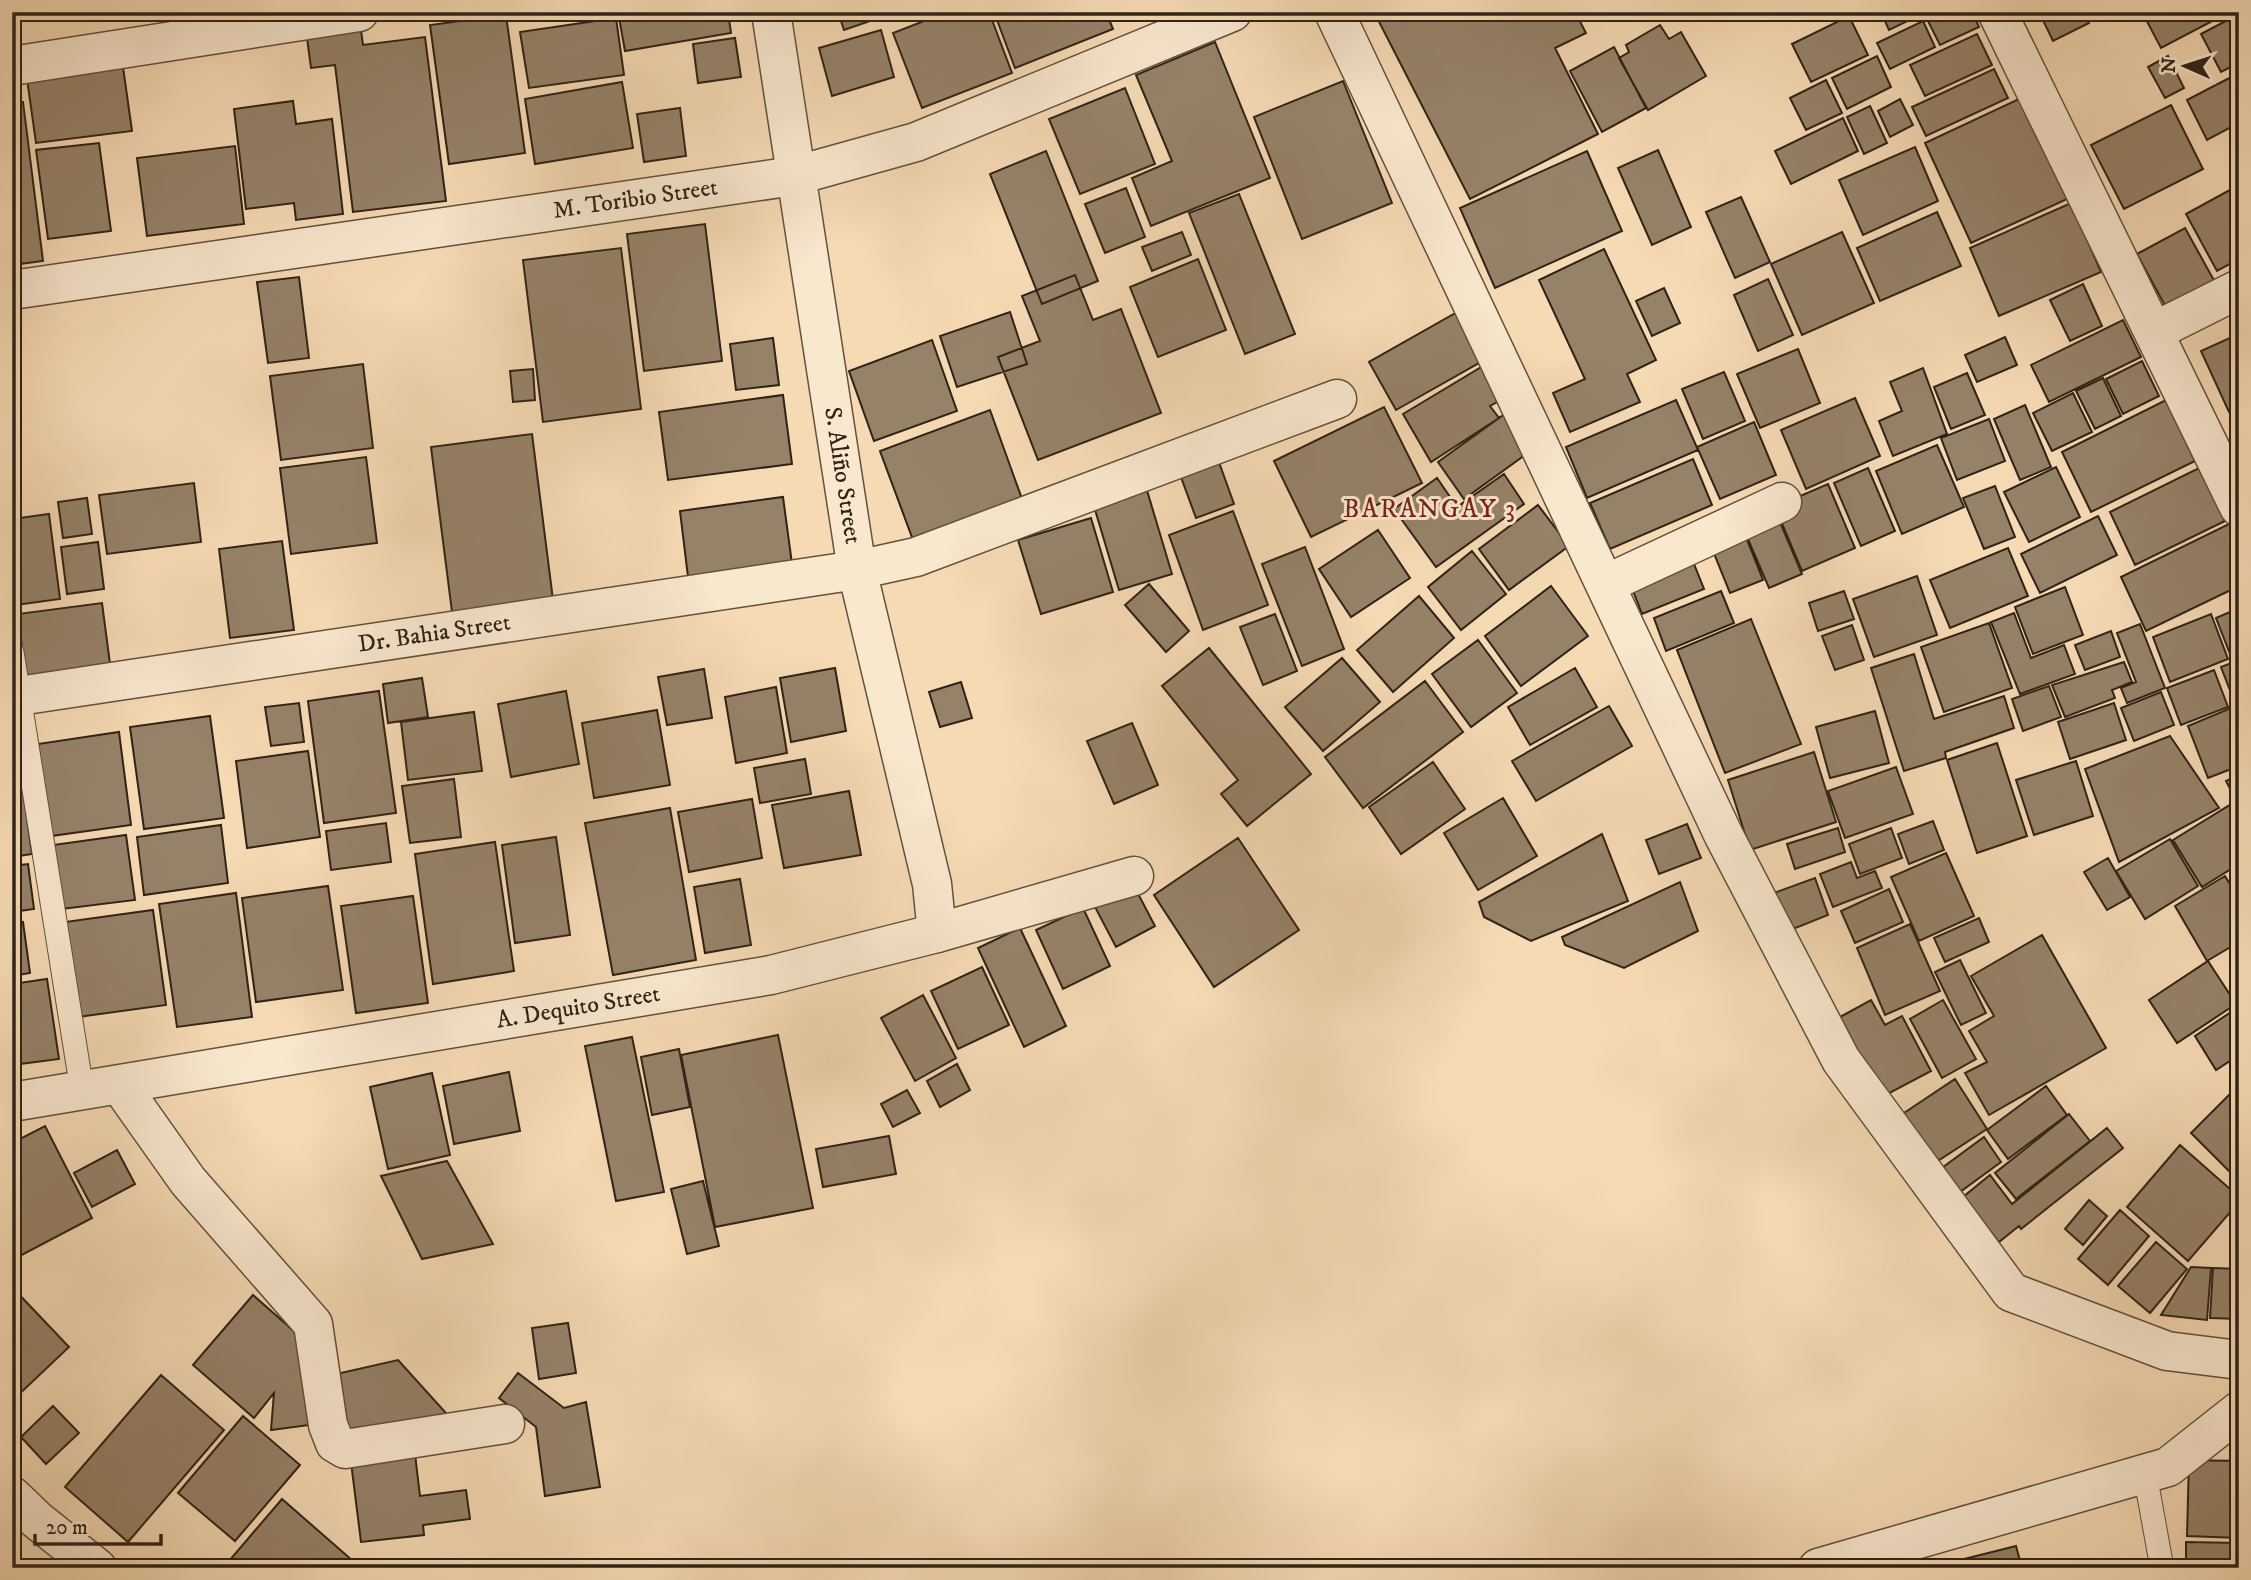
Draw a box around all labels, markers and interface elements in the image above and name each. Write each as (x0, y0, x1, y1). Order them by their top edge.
north arrow (2150, 32, 2220, 102)
text: N (2158, 56, 2181, 74)
street label: M. Toribio Street (551, 172, 720, 226)
street label: S. Aliño Street (817, 405, 868, 546)
district label: BARANGAY 3 (1343, 493, 1517, 526)
street label: Dr. Bahia Street (356, 607, 513, 660)
street label: A. Dequito Street (494, 979, 662, 1036)
scale bar (35, 1503, 161, 1547)
text: 20 m (46, 1515, 88, 1541)

